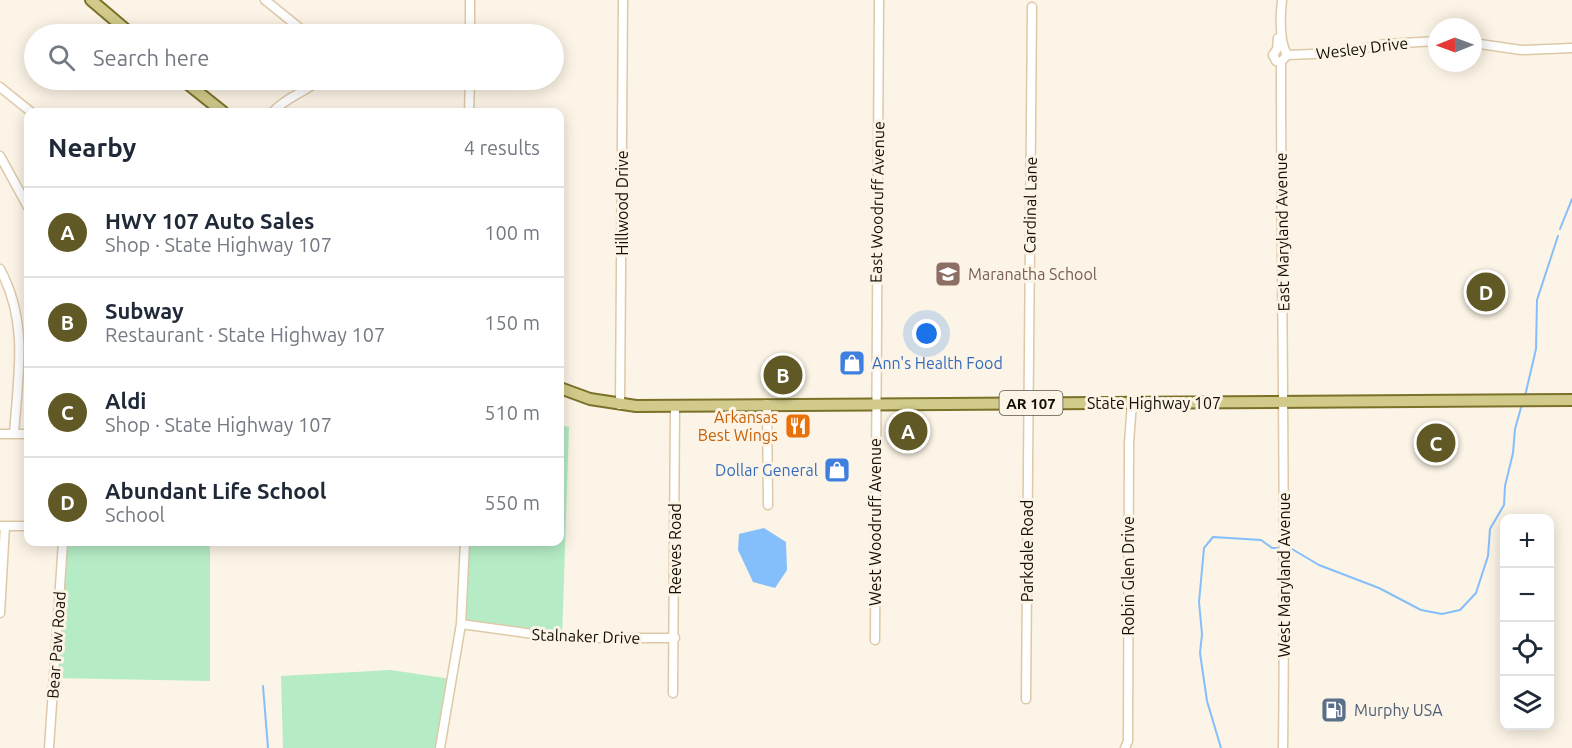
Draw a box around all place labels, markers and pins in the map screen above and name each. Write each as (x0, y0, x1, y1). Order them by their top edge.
school or university icon: Maranatha School (933, 259, 963, 289)
place label: Maranatha School (968, 265, 1097, 283)
pin: D (1466, 270, 1506, 314)
shop icon: Ann's Health Food (837, 348, 867, 378)
pin: B (764, 352, 802, 398)
place label: Ann's Health Food (872, 354, 1003, 372)
place label: Arkansas Best Wings (698, 408, 778, 444)
pin: A (888, 408, 928, 454)
restaurant icon: Arkansas Best Wings (783, 411, 813, 441)
pin: C (1416, 420, 1456, 466)
shop icon: Dollar General (822, 455, 852, 485)
place label: Dollar General (715, 461, 818, 479)
fuel station icon: Murphy USA (1319, 695, 1349, 725)
place label: Murphy USA (1354, 701, 1443, 719)

